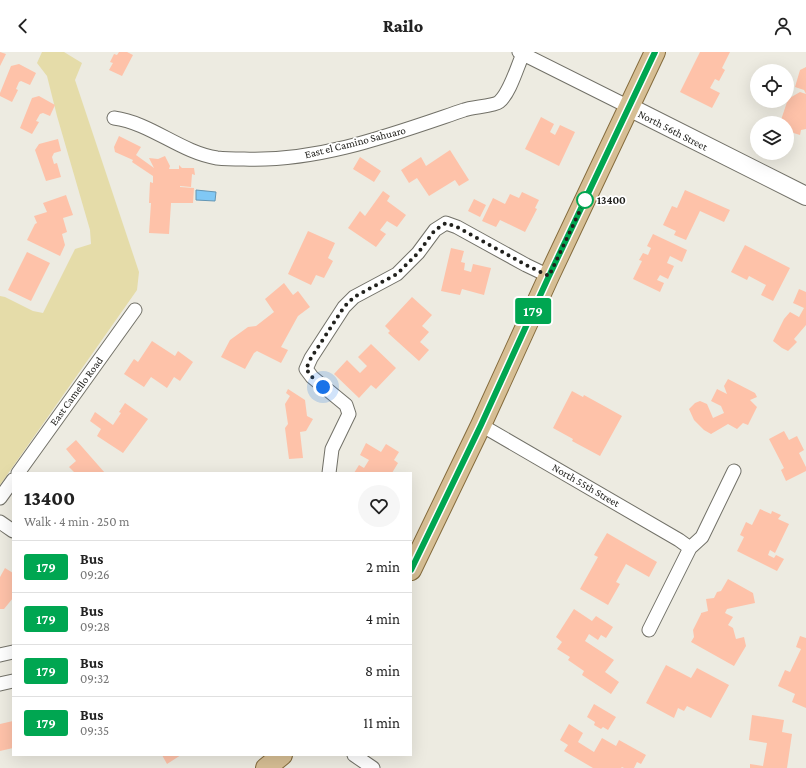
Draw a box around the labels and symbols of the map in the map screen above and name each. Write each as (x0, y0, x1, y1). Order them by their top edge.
street label: North 56th Street (636, 107, 710, 153)
street label: East el Camino Sahuaro (303, 123, 407, 160)
marker: 13400 (576, 191, 594, 209)
place label: 13400 (597, 194, 626, 206)
line badge: 179 (510, 298, 556, 324)
street label: East Camello Road (47, 354, 105, 428)
your location (313, 377, 333, 397)
street label: North 55th Street (550, 461, 622, 509)

